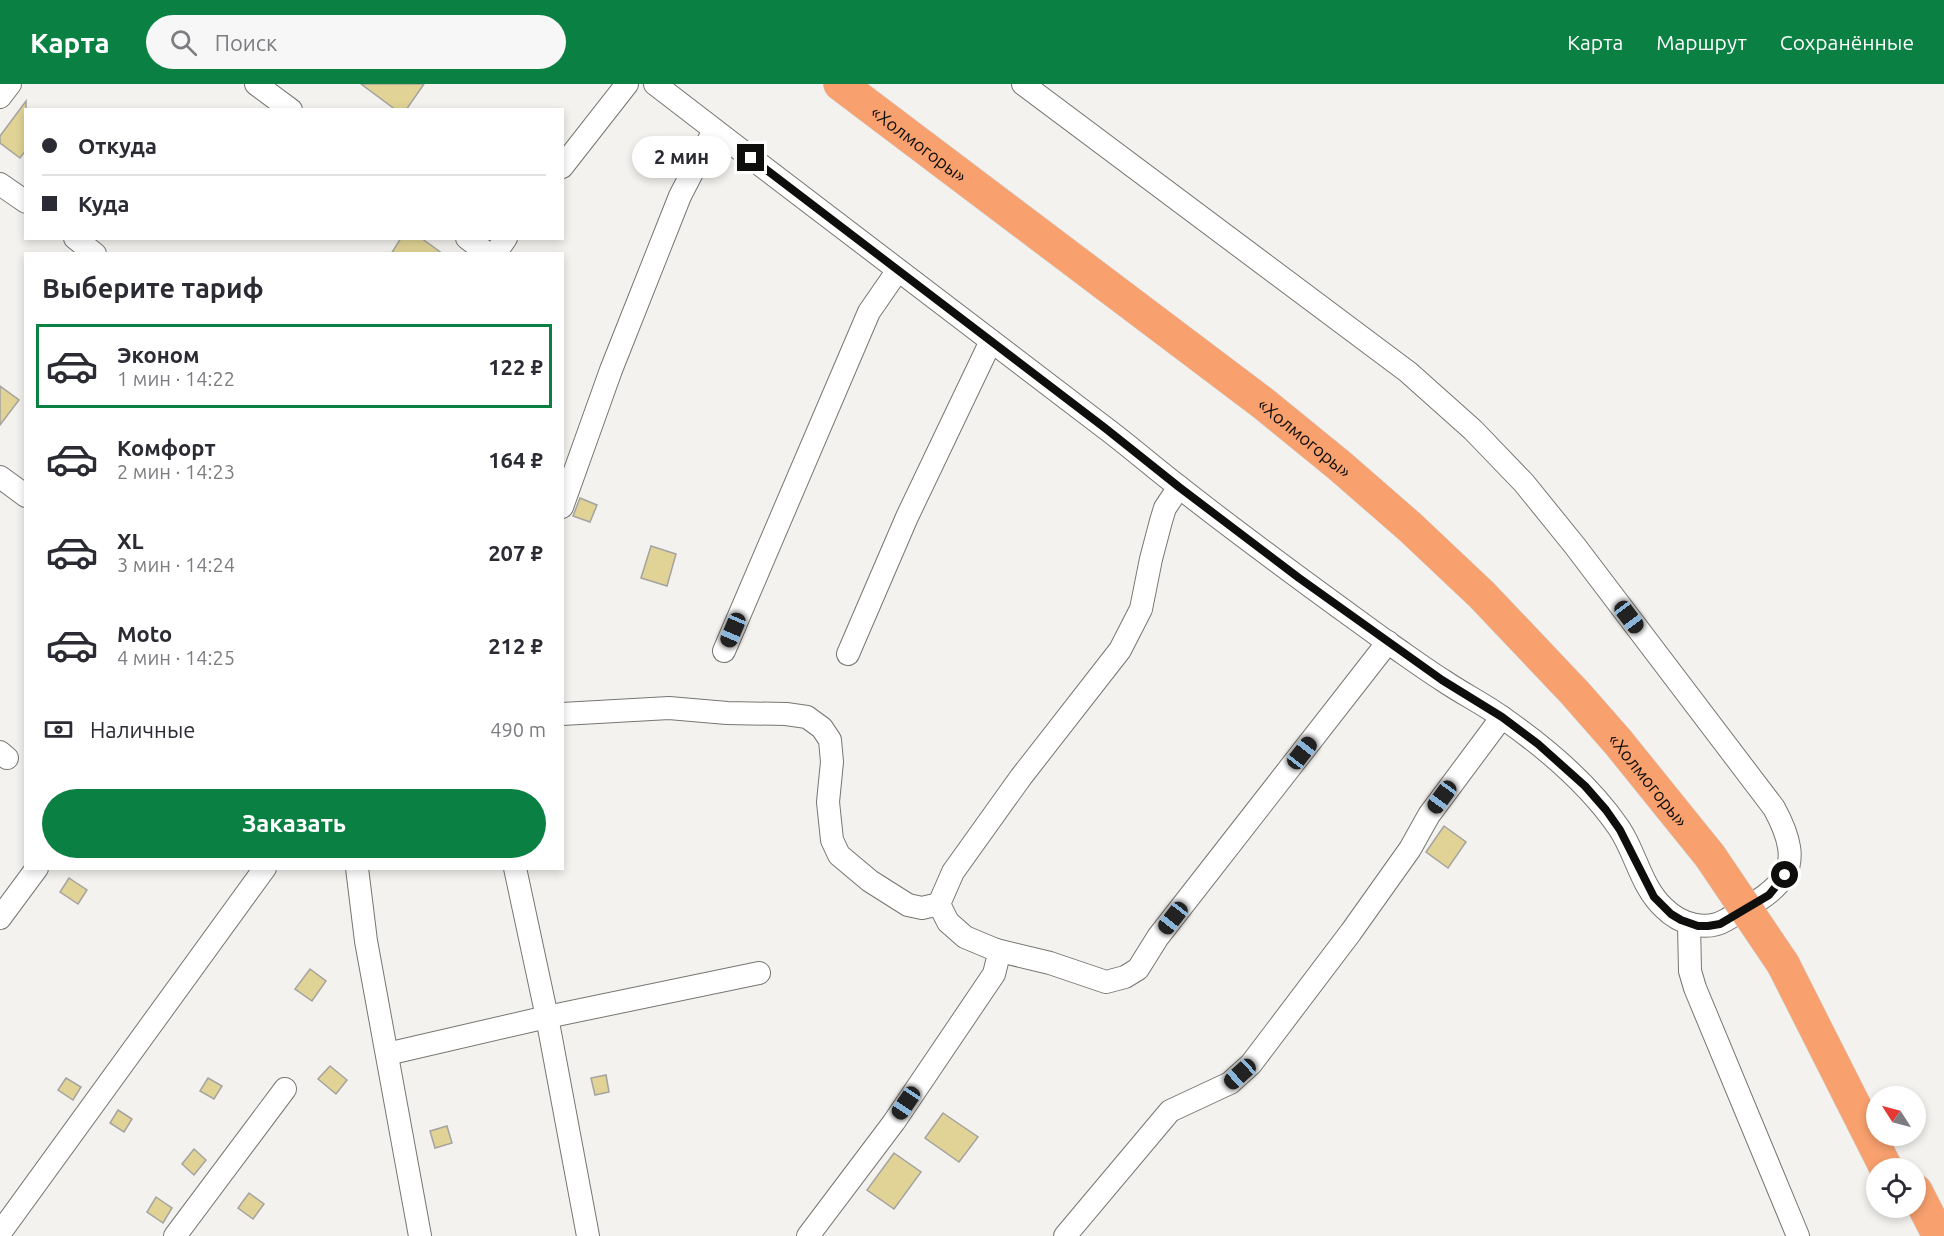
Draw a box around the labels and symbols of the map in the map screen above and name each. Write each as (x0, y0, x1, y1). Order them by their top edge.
street label: «Холмогоры» (867, 101, 971, 186)
callout: 2 мин (631, 137, 730, 179)
route end (737, 144, 764, 171)
street label: «Холмогоры» (1255, 393, 1355, 481)
car (1611, 597, 1647, 637)
car (718, 610, 748, 650)
street label: «Холмогоры» (1605, 729, 1692, 831)
car (1284, 733, 1320, 773)
car (1424, 777, 1460, 817)
route start (1771, 861, 1798, 888)
car (1155, 898, 1191, 938)
car (1221, 1055, 1259, 1093)
car (888, 1083, 924, 1123)
north arrow (1866, 1086, 1926, 1146)

